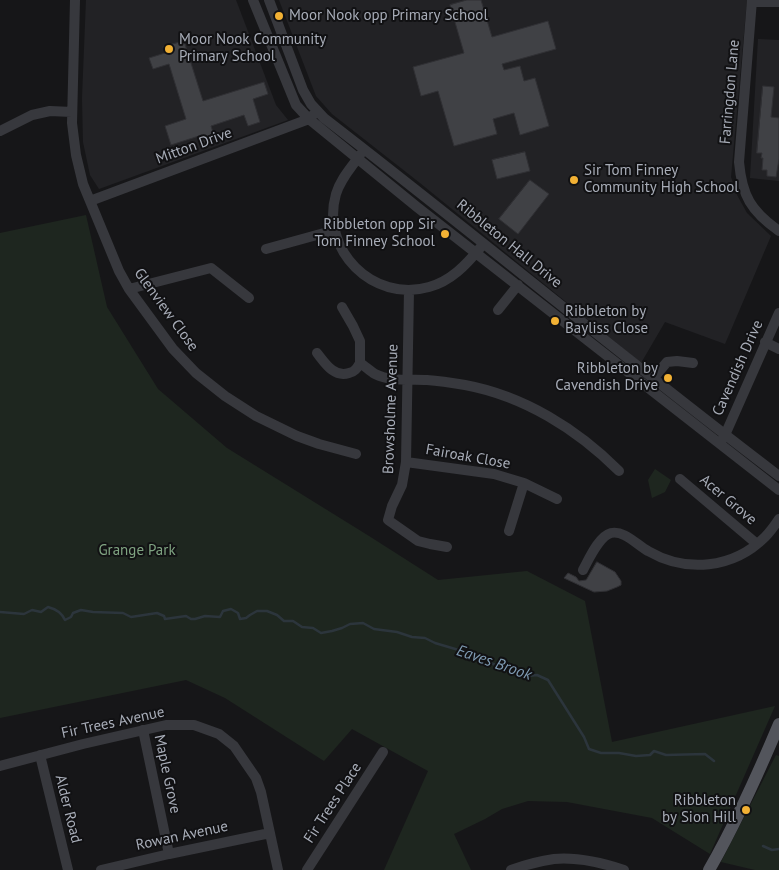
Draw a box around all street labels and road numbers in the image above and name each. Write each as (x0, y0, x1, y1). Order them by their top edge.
street label: Farringdon Lane (716, 39, 744, 145)
street label: Mitton Drive (153, 124, 235, 168)
street label: Ribbleton Hall Drive (453, 196, 565, 292)
street label: Glenview Close (130, 265, 202, 355)
street label: Cavendish Drive (709, 317, 767, 419)
street label: Browsholme Avenue (380, 344, 402, 474)
street label: Fairoak Close (424, 441, 512, 473)
street label: Acer Grove (696, 471, 760, 529)
street label: Fir Trees Avenue (60, 703, 166, 743)
street label: Maple Grove (150, 733, 184, 815)
street label: Fir Trees Place (300, 759, 366, 847)
street label: Alder Road (51, 773, 85, 845)
street label: Rowan Avenue (134, 817, 230, 855)

